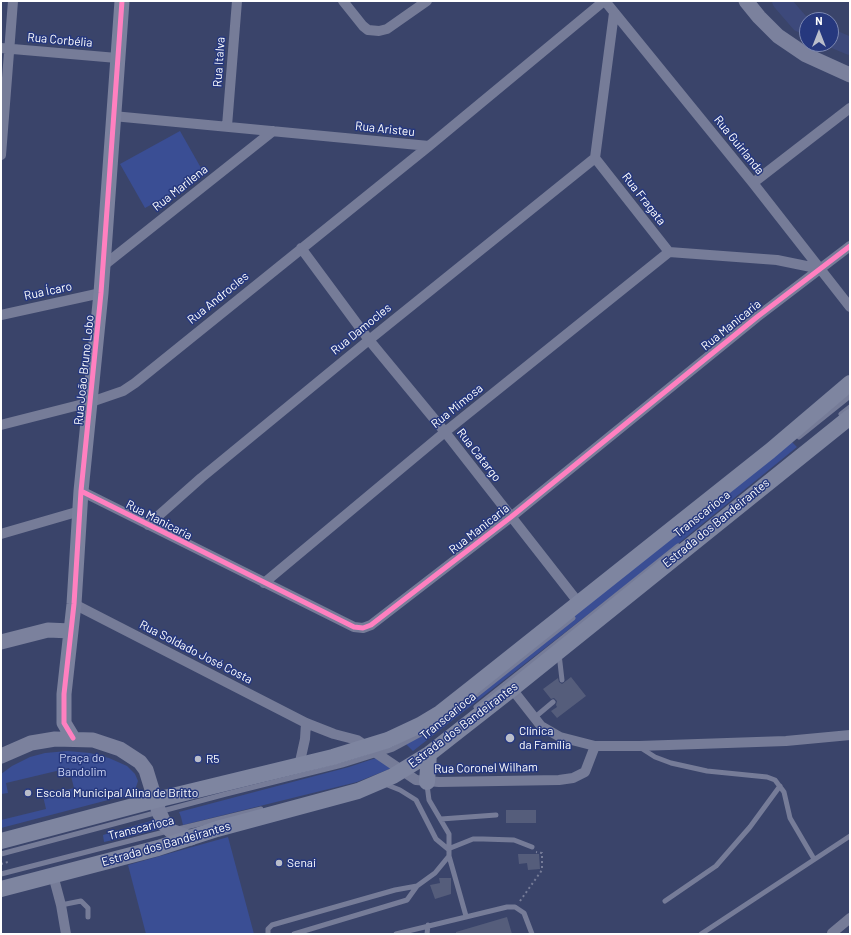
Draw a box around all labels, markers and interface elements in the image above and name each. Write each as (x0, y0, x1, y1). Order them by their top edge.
north arrow (799, 12, 839, 52)
text: N (815, 14, 823, 27)
street label: Rua Corbélia (27, 30, 93, 50)
street label: Rua Italva (210, 36, 228, 88)
street label: Rua Guirlanda (711, 113, 767, 177)
street label: Rua Aristeu (355, 119, 415, 139)
street label: Rua Marilena (149, 162, 211, 214)
street label: Rua Fragata (619, 170, 669, 228)
street label: Rua Androcles (185, 269, 251, 327)
street label: Rua Ícaro (23, 279, 73, 303)
street label: Rua Manicaria (698, 297, 764, 353)
street label: Rua Damocles (328, 300, 394, 358)
street label: Rua João Bruno Lobo (71, 314, 97, 426)
street label: Rua Mimosa (428, 381, 486, 431)
street label: Rua Catargo (454, 426, 504, 484)
street label: Estrada dos Bandeirantes (660, 475, 772, 571)
street label: Transcarioca (671, 488, 733, 540)
street label: Rua Manicaria (123, 497, 195, 543)
street label: Rua Manicaria (446, 501, 512, 557)
street label: Rua Soldado José Costa (137, 617, 255, 687)
street label: Estrada dos Bandeirantes (405, 679, 521, 771)
street label: Transcarioca (417, 689, 479, 743)
place label: Clínica da Família (519, 724, 571, 752)
marker: Clínica da Família (504, 732, 516, 744)
park label: Praça do Bandolim (58, 751, 106, 779)
place label: R5 (206, 752, 220, 766)
marker: R5 (193, 754, 203, 764)
street label: Rua Coronel Wilham (434, 760, 538, 776)
place label: Escola Municipal Alina de Britto (36, 786, 198, 800)
marker: Escola Municipal Alina de Britto (23, 788, 33, 798)
street label: Transcarioca (106, 813, 176, 843)
street label: Estrada dos Bandeirantes (100, 819, 232, 869)
place label: Senai (287, 856, 316, 870)
marker: Senai (274, 858, 284, 868)

